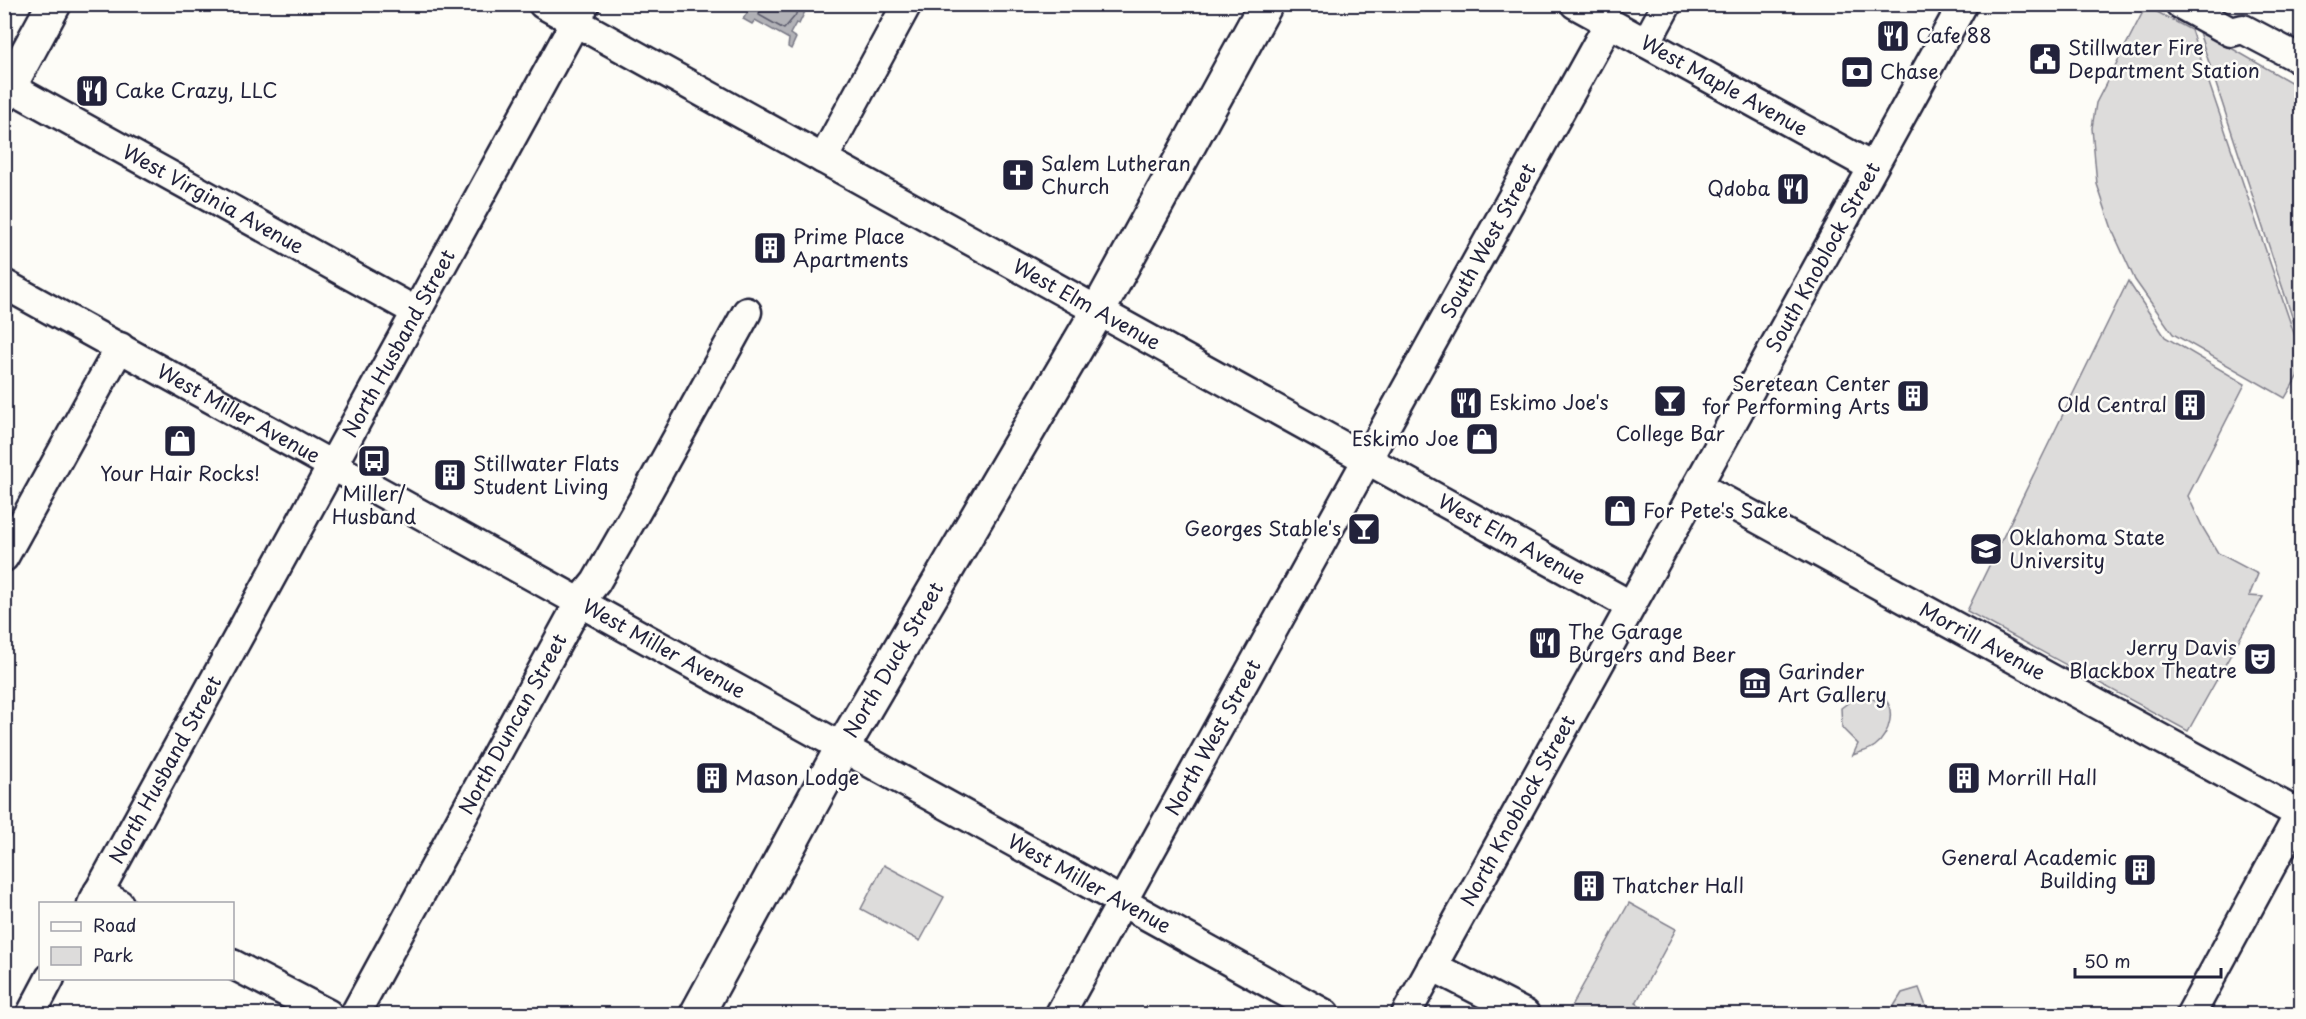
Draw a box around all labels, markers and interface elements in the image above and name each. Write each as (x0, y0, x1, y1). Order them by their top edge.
restaurant icon: Cafe 88 (1875, 18, 1911, 54)
place label: Cafe 88 (1916, 20, 1992, 50)
street label: West Maple Avenue (1636, 27, 1813, 143)
place label: Stillwater Fire Department Station (2068, 32, 2260, 85)
public building icon: Stillwater Fire Department Station (2027, 41, 2063, 77)
bank icon: Chase (1839, 54, 1875, 90)
place label: Chase (1880, 56, 1939, 86)
restaurant icon: Cake Crazy, LLC (74, 73, 110, 109)
place label: Cake Crazy, LLC (115, 75, 278, 105)
street label: West Virginia Avenue (117, 136, 310, 261)
place label: Salem Lutheran Church (1041, 148, 1191, 201)
street label: South Knoblock Street (1758, 156, 1887, 358)
church icon: Salem Lutheran Church (1000, 157, 1036, 193)
street label: South West Street (1432, 157, 1543, 323)
restaurant icon: Qdoba (1775, 171, 1811, 207)
place label: Qdoba (1707, 173, 1771, 203)
place label: Prime Place Apartments (793, 221, 909, 274)
building icon: Prime Place Apartments (752, 230, 788, 266)
street label: North Husband Street (334, 244, 462, 443)
street label: West Elm Avenue (1008, 251, 1166, 357)
street label: West Miller Avenue (152, 356, 326, 470)
place label: Seretean Center for Performing Arts (1702, 368, 1891, 421)
building icon: Seretean Center for Performing Arts (1895, 378, 1931, 414)
bar icon: College Bar (1652, 383, 1688, 419)
restaurant icon: Eskimo Joe's (1448, 385, 1484, 421)
place label: Eskimo Joe's (1489, 387, 1609, 417)
building icon: Old Central (2172, 387, 2208, 423)
place label: Old Central (2057, 389, 2167, 419)
place label: College Bar (1615, 418, 1725, 448)
shop icon: Eskimo Joe (1464, 421, 1500, 457)
shop icon: Your Hair Rocks! (162, 423, 198, 459)
place label: Eskimo Joe (1352, 423, 1459, 453)
bus stop icon: Miller/ Husband (356, 443, 392, 479)
place label: Stillwater Flats Student Living (473, 448, 619, 501)
building icon: Stillwater Flats Student Living (432, 457, 468, 493)
place label: Your Hair Rocks! (100, 458, 260, 488)
place label: Miller/ Husband (332, 478, 416, 531)
street label: West Elm Avenue (1433, 486, 1592, 592)
shop icon: For Pete's Sake (1602, 493, 1638, 529)
place label: For Pete's Sake (1643, 495, 1788, 525)
bar icon: Georges Stable's (1346, 511, 1382, 547)
place label: Georges Stable's (1184, 513, 1341, 543)
place label: Oklahoma State University (2009, 522, 2165, 575)
school or university icon: Oklahoma State University (1968, 531, 2004, 567)
street label: North Duck Street (835, 576, 950, 743)
street label: West Miller Avenue (577, 591, 752, 705)
street label: Morrill Avenue (1914, 594, 2051, 687)
place label: The Garage Burgers and Beer (1568, 616, 1736, 669)
restaurant icon: The Garage Burgers and Beer (1527, 625, 1563, 661)
street label: North Duncan Street (451, 628, 574, 820)
place label: Jerry Davis Blackbox Theatre (2069, 632, 2237, 685)
theatre icon: Jerry Davis Blackbox Theatre (2242, 641, 2278, 677)
street label: North West Street (1157, 654, 1268, 821)
place label: Garinder Art Gallery (1778, 656, 1887, 709)
museum icon: Garinder Art Gallery (1737, 665, 1773, 701)
street label: North Husband Street (101, 670, 228, 869)
street label: North Knoblock Street (1452, 709, 1582, 911)
building icon: Mason Lodge (694, 760, 730, 796)
building icon: Morrill Hall (1946, 760, 1982, 796)
place label: Mason Lodge (735, 762, 859, 792)
place label: Morrill Hall (1987, 762, 2097, 792)
street label: West Miller Avenue (1003, 826, 1177, 940)
place label: General Academic Building (1941, 842, 2117, 895)
building icon: General Academic Building (2122, 852, 2158, 888)
building icon: Thatcher Hall (1571, 868, 1607, 904)
place label: Thatcher Hall (1612, 870, 1744, 900)
legend (39, 902, 234, 980)
text: Road (93, 911, 137, 938)
text: Park (93, 941, 133, 968)
scale bar (2075, 941, 2220, 979)
text: 50 m (2084, 947, 2131, 974)

